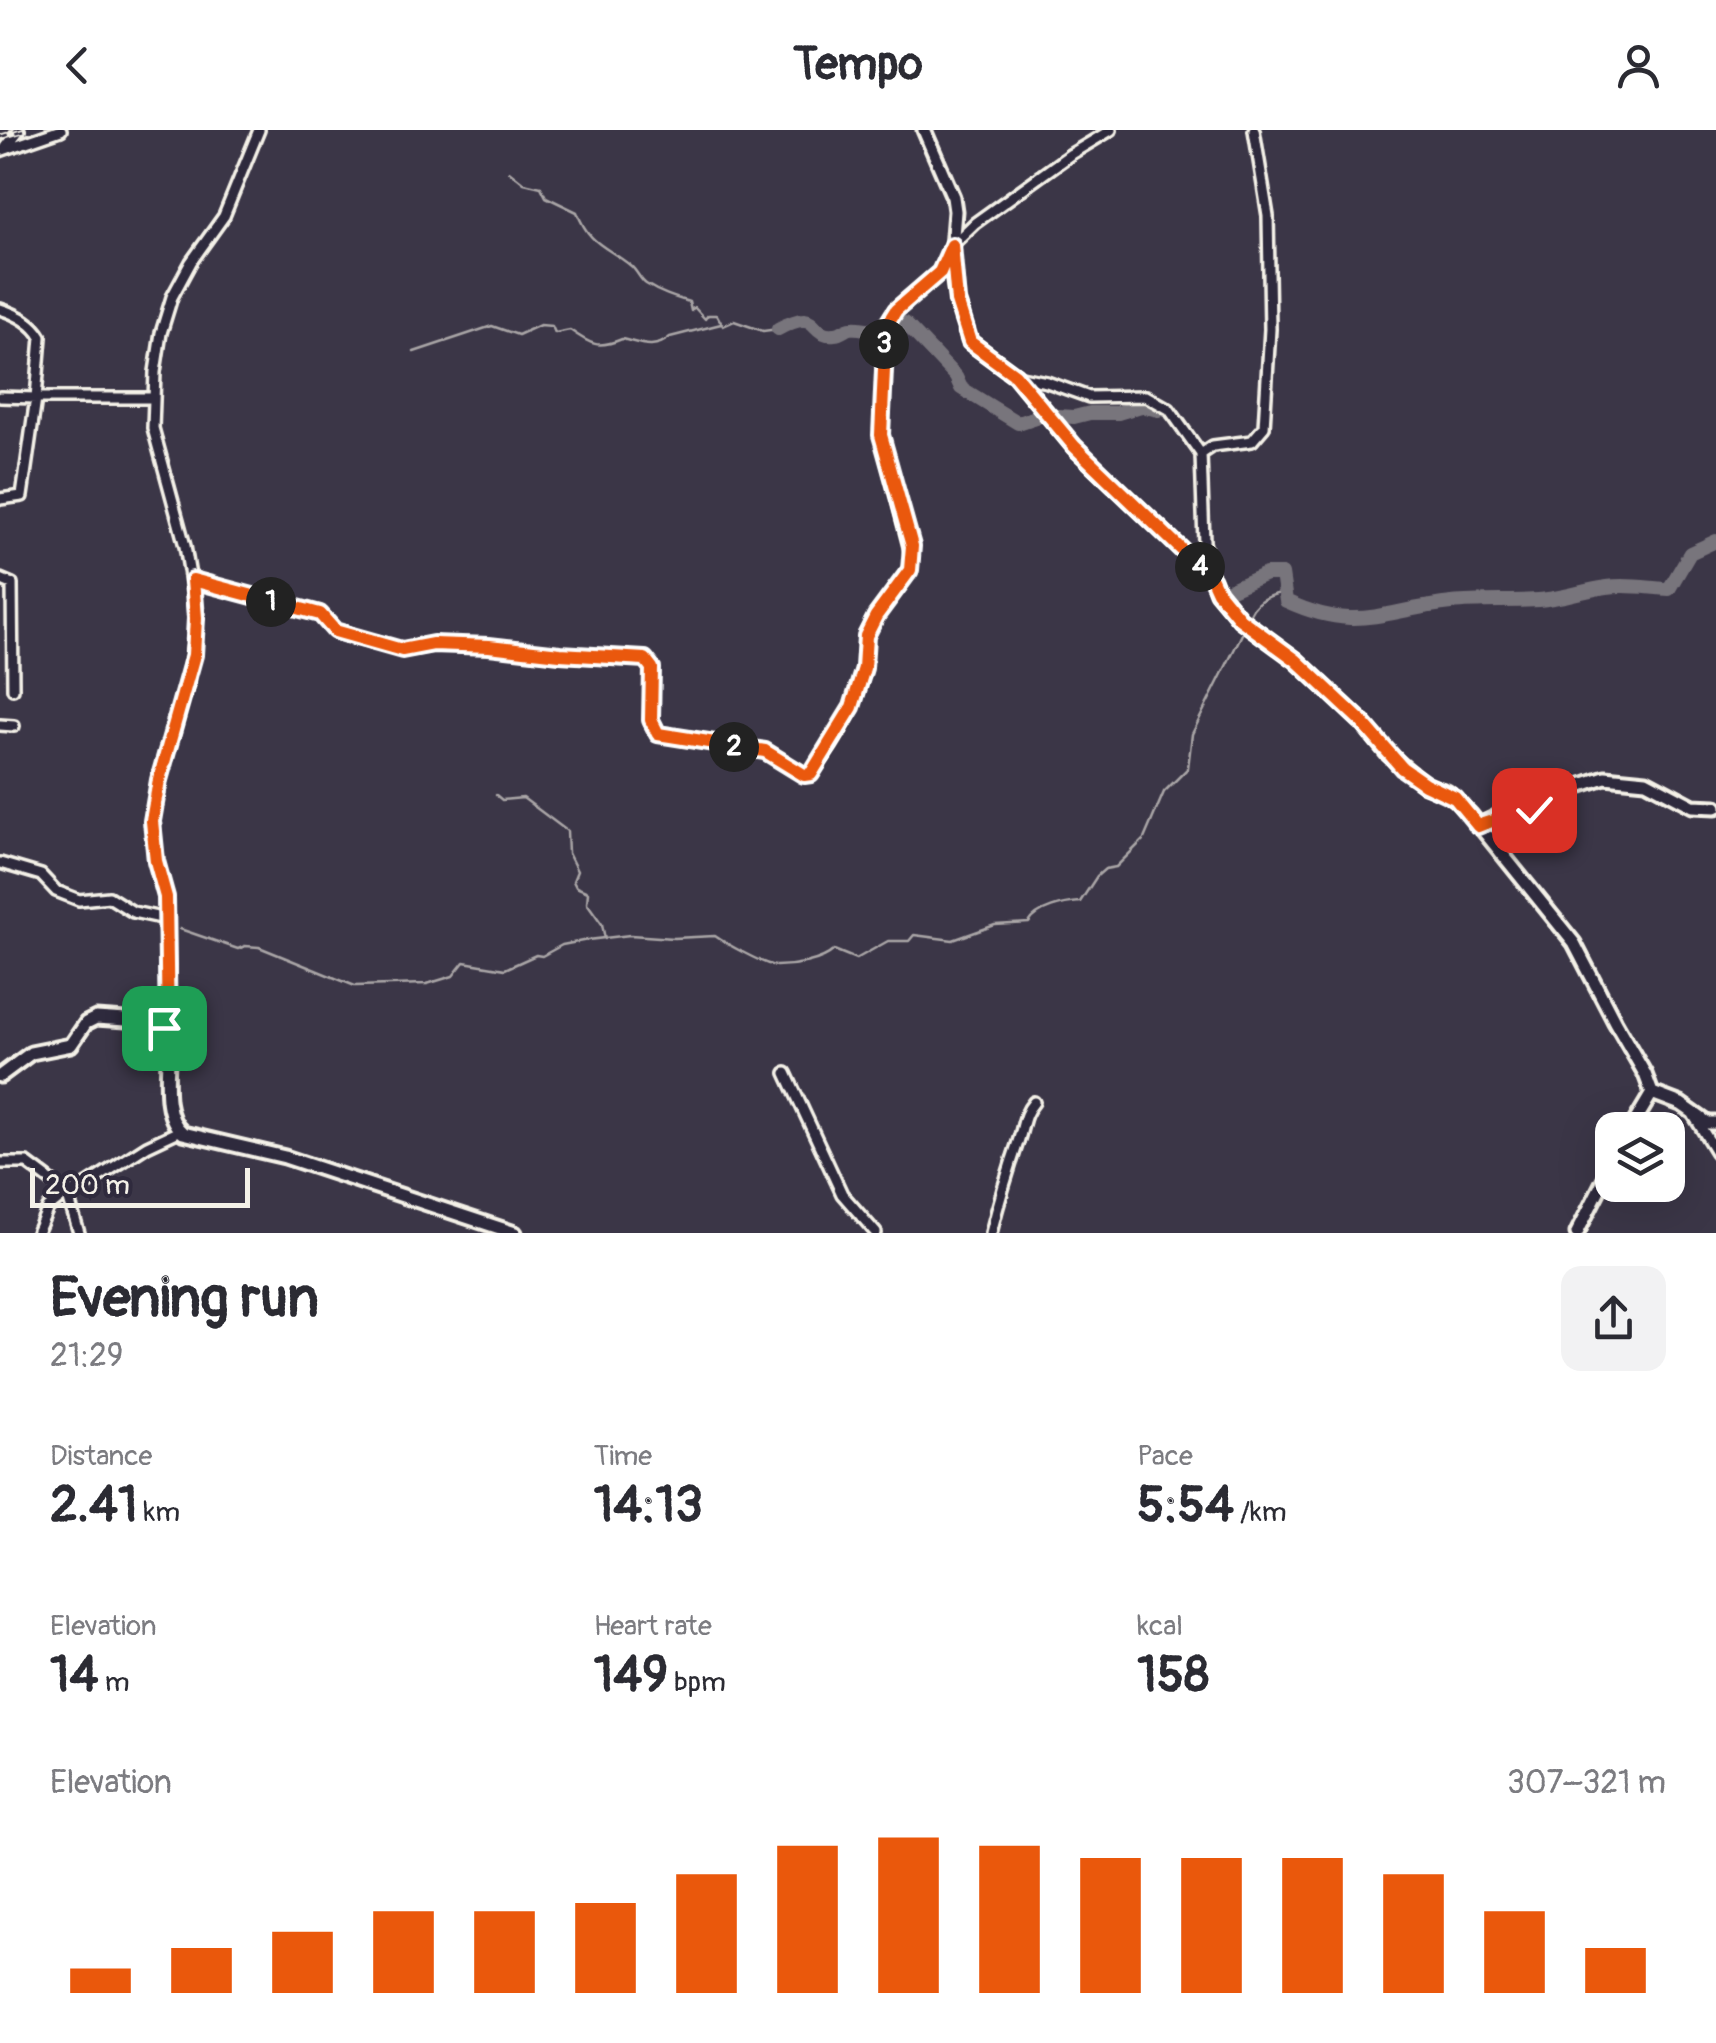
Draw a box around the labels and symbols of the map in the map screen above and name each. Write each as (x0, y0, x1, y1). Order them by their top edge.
pin: 3 (859, 319, 909, 369)
pin: 4 (1175, 542, 1225, 592)
pin: 1 (246, 577, 296, 627)
pin: 2 (709, 722, 759, 772)
pin (1492, 768, 1577, 853)
pin (122, 986, 207, 1071)
scale bar (30, 1163, 250, 1208)

